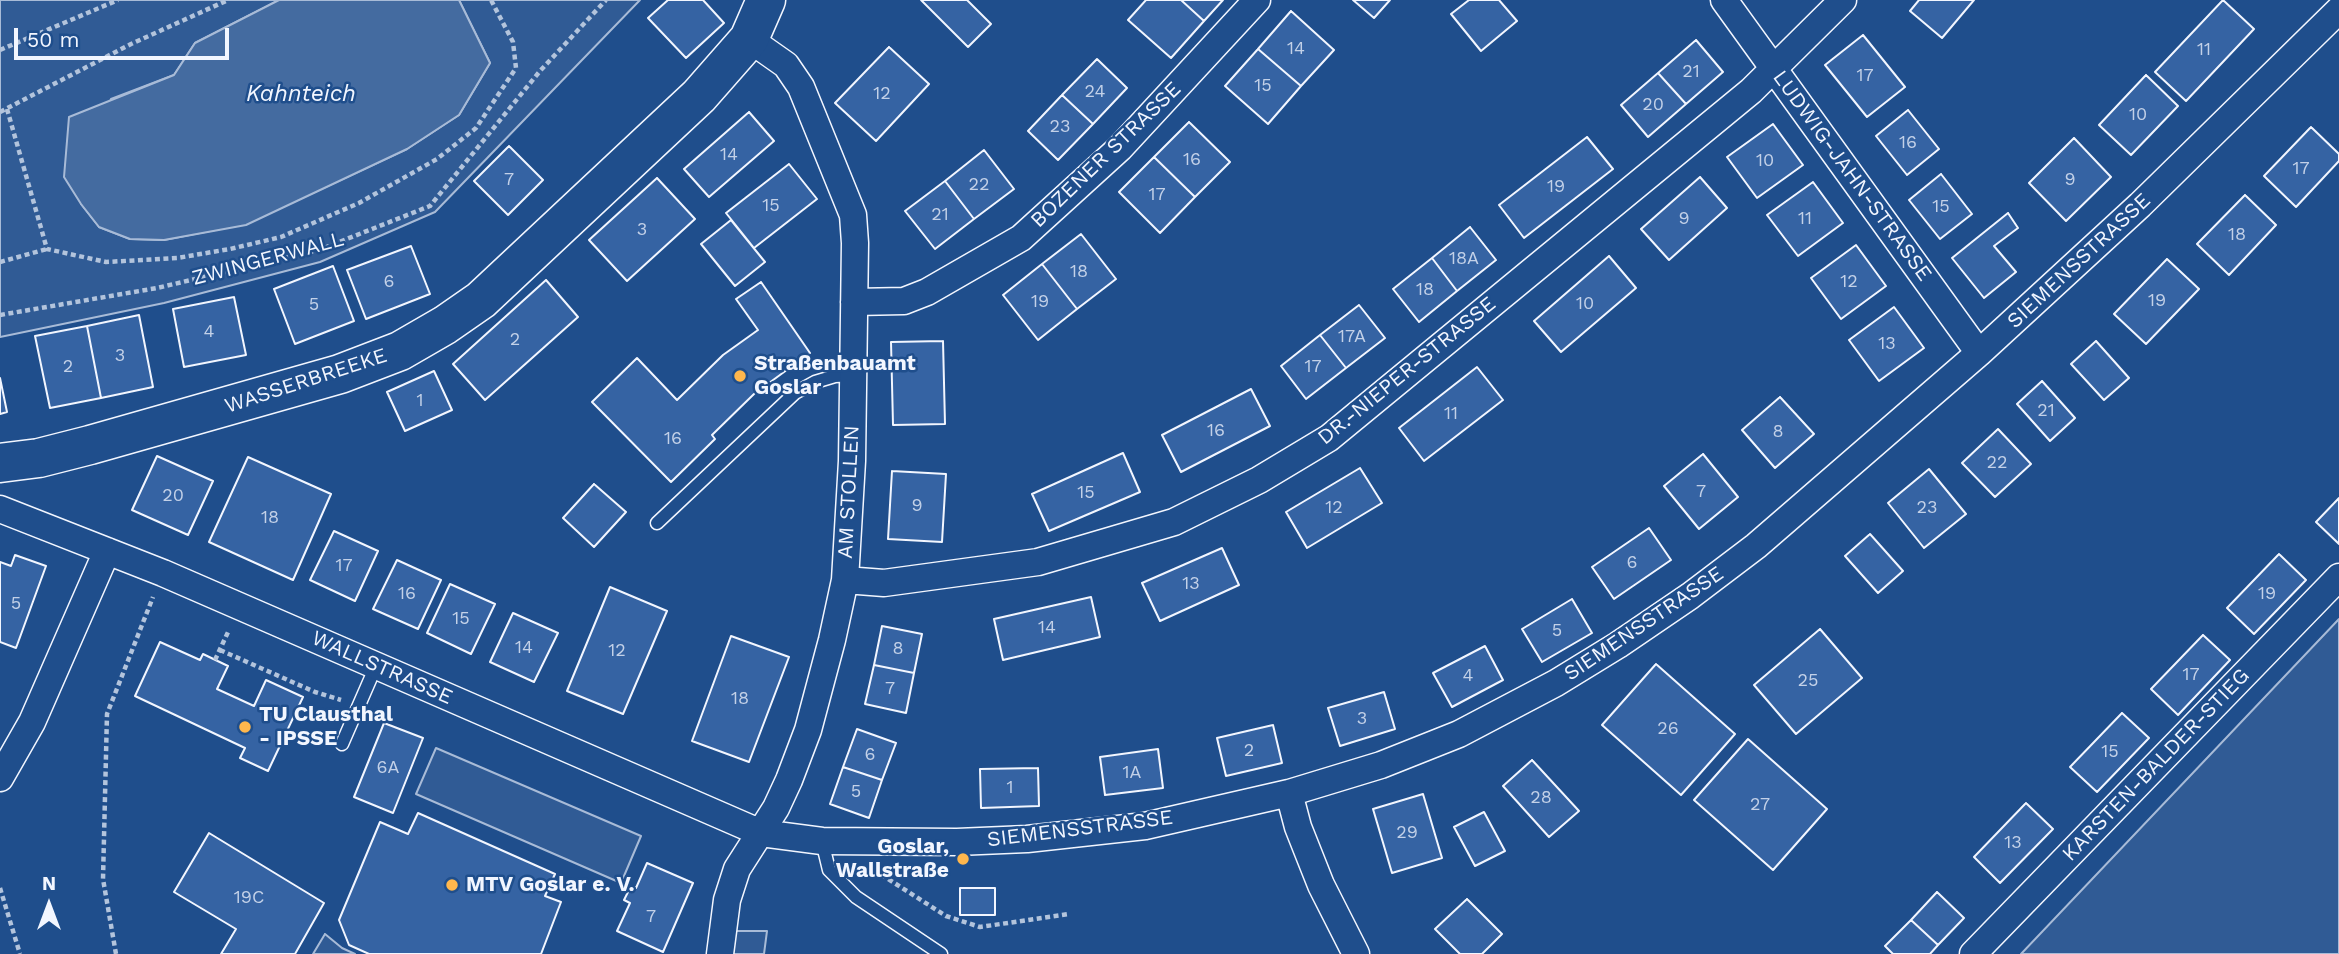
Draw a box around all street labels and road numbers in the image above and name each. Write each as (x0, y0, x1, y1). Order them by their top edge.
street label: LUDWIG-JAHN-STRASSE (1767, 66, 1937, 286)
street label: BOZENER STRASSE (1026, 77, 1186, 233)
street label: SIEMENSSTRASSE (2002, 188, 2156, 334)
street label: ZWINGERWALL (190, 227, 346, 291)
street label: DR.-NIEPER-STRASSE (1313, 291, 1501, 451)
street label: WASSERBREEKE (222, 343, 390, 419)
street label: AM STOLLEN (833, 425, 865, 559)
street label: SIEMENSSTRASSE (1560, 561, 1728, 687)
street label: WALLSTRASSE (308, 626, 456, 710)
street label: KARSTEN-BALDER-STIEG (2057, 663, 2255, 867)
street label: SIEMENSSTRASSE (986, 805, 1174, 853)

